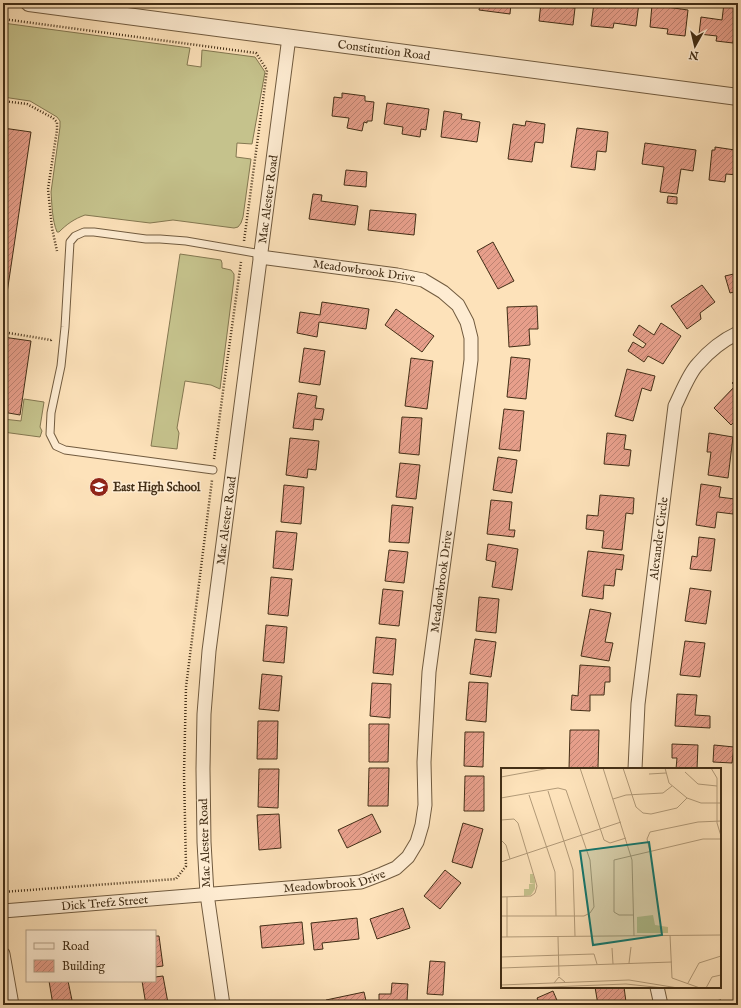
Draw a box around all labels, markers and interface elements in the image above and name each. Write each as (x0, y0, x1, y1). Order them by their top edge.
north arrow (675, 26, 715, 66)
street label: Constitution Road (337, 36, 432, 64)
text: N (688, 47, 700, 63)
street label: Mac Alester Road (255, 154, 281, 244)
street label: Meadowbrook Drive (312, 256, 417, 286)
street label: Mac Alester Road (213, 475, 239, 566)
school or university icon: East High School (88, 476, 110, 498)
place label: East High School (113, 480, 201, 496)
street label: Alexander Circle (646, 496, 671, 582)
street label: Meadowbrook Drive (427, 529, 456, 634)
inset map (501, 768, 721, 988)
street label: Mac Alester Road (196, 798, 214, 888)
street label: Meadowbrook Drive (283, 866, 388, 896)
street label: Dick Trefz Street (61, 892, 149, 914)
legend (26, 930, 156, 982)
text: Road (62, 939, 90, 954)
text: Building (62, 959, 106, 974)

